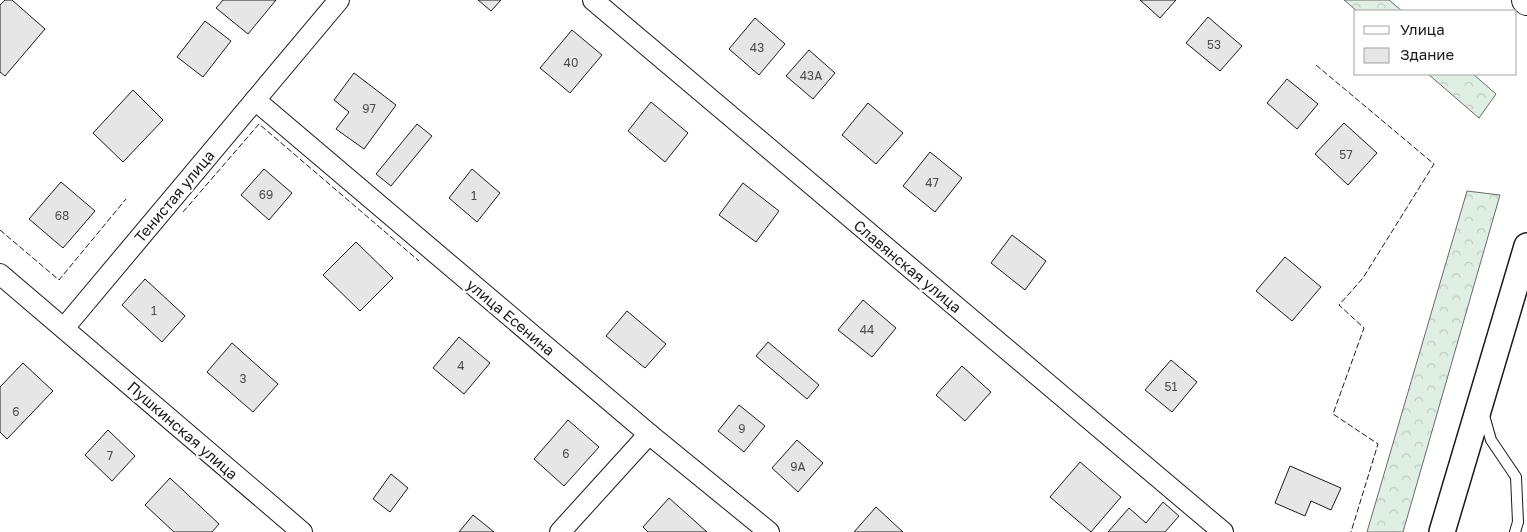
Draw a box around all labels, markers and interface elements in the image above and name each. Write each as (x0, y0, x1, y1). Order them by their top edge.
legend (1354, 10, 1517, 75)
text: Улица (1400, 20, 1445, 38)
house number: 53 (1207, 37, 1221, 52)
house number: 43 (750, 40, 764, 55)
text: Здание (1400, 45, 1454, 63)
house number: 40 (564, 55, 578, 70)
house number: 43А (800, 68, 822, 83)
house number: 97 (362, 101, 376, 116)
street label: Тенистая улица (130, 146, 218, 246)
house number: 57 (1339, 147, 1353, 162)
house number: 47 (925, 175, 939, 190)
house number: 69 (259, 187, 273, 202)
house number: 1 (471, 188, 477, 203)
house number: 68 (55, 208, 69, 223)
street label: Славянская улица (851, 216, 965, 316)
street label: улица Есенина (463, 275, 559, 359)
house number: 1 (151, 303, 157, 318)
house number: 44 (860, 322, 874, 337)
house number: 4 (457, 358, 465, 373)
house number: 3 (239, 371, 247, 386)
street label: Пушкинская улица (124, 377, 242, 483)
house number: 51 (1165, 379, 1178, 394)
house number: 6 (12, 404, 20, 419)
house number: 9 (738, 421, 746, 436)
house number: 6 (562, 446, 570, 461)
house number: 7 (107, 448, 113, 463)
house number: 9А (790, 459, 806, 474)

